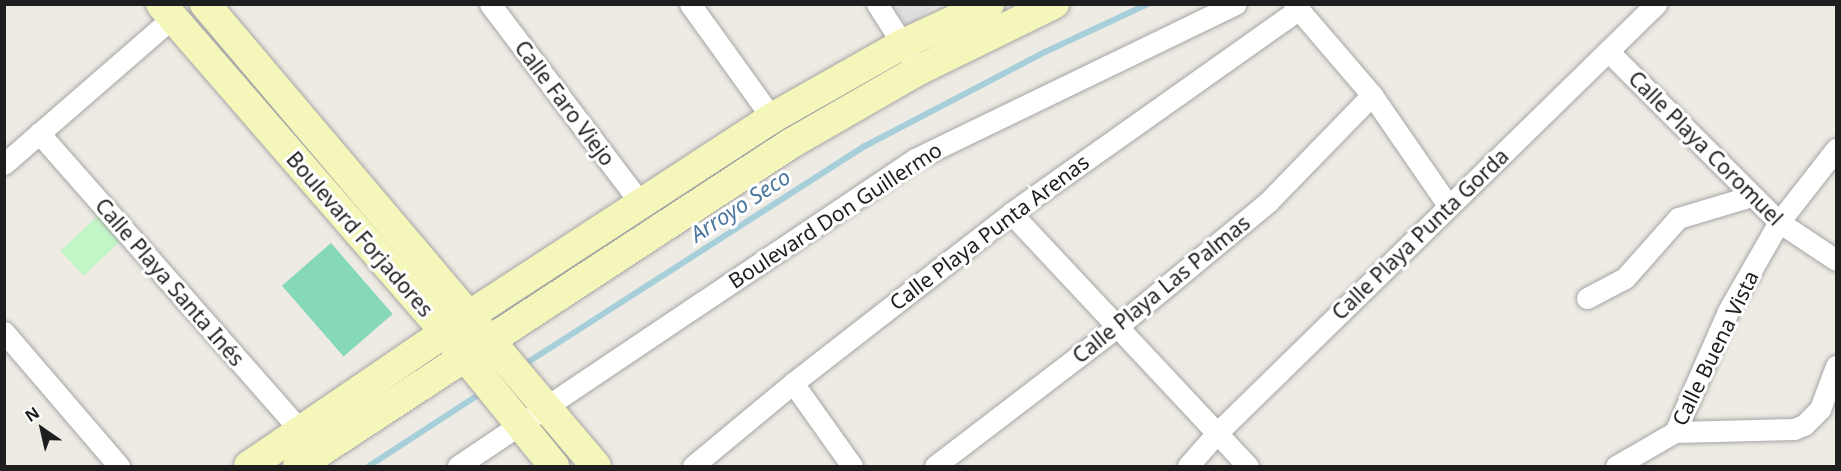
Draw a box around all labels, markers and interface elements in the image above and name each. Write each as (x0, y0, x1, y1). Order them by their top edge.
street label: Calle Faro Viejo (510, 35, 620, 171)
street label: Calle Playa Coromuel (1624, 66, 1788, 230)
street label: Boulevard Don Guillermo (724, 137, 946, 293)
street label: Calle Playa Punta Gorda (1327, 143, 1513, 325)
street label: Boulevard Forjadores (281, 146, 439, 322)
street label: Calle Playa Punta Arenas (884, 149, 1094, 315)
water label: Arroyo Seco (685, 163, 795, 247)
street label: Calle Playa Santa Inés (90, 193, 250, 371)
street label: Calle Playa Las Palmas (1067, 210, 1255, 368)
street label: Calle Buena Vista (1667, 266, 1763, 430)
north arrow (12, 399, 72, 459)
text: N (20, 401, 43, 427)

